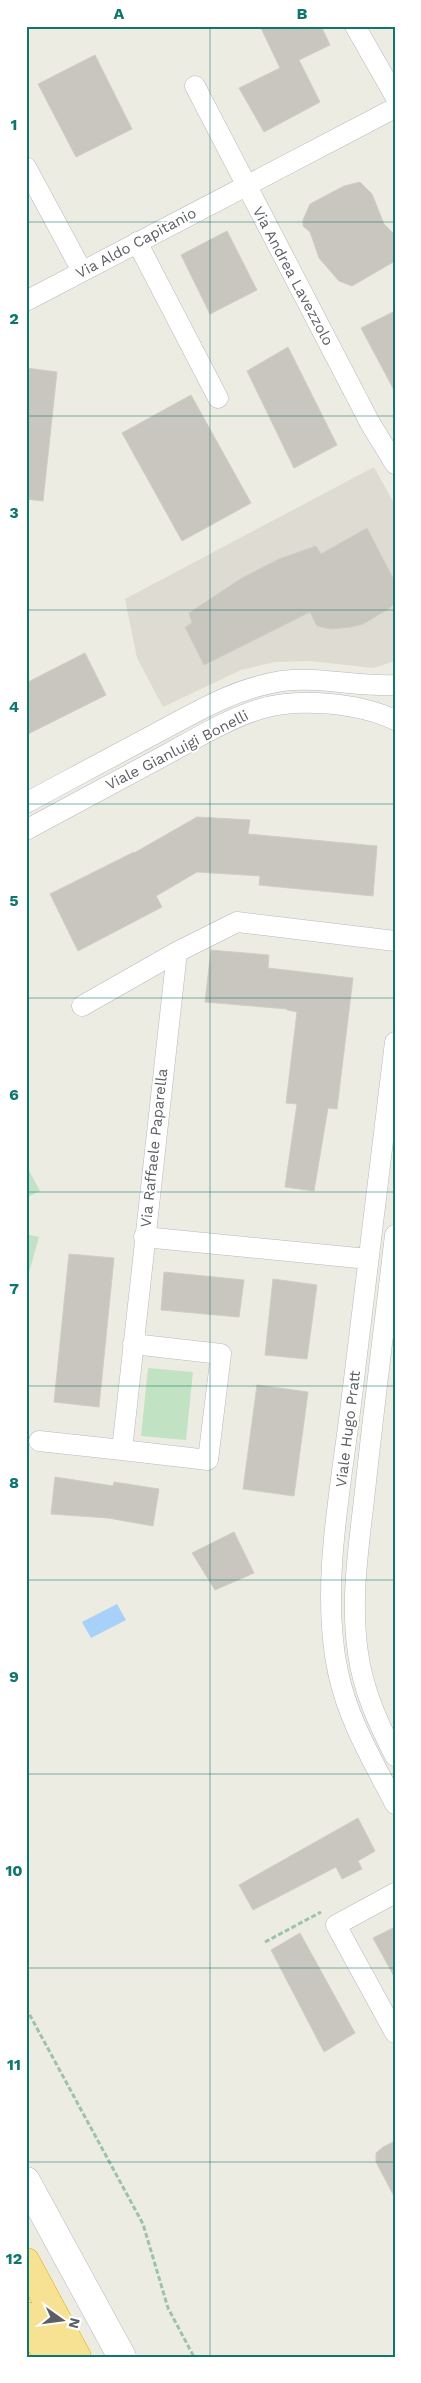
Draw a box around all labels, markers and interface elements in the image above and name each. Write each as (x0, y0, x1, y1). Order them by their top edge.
text: A (114, 4, 125, 23)
text: B (297, 4, 308, 23)
text: 1 (11, 115, 17, 134)
street label: Via Andrea Lavezzolo (249, 203, 337, 349)
street label: Via Aldo Capitanio (73, 204, 199, 282)
text: 2 (9, 309, 19, 328)
text: 3 (9, 503, 19, 522)
text: 4 (9, 697, 19, 716)
street label: Viale Gianluigi Bonelli (103, 706, 251, 794)
text: 5 (9, 891, 19, 910)
street label: Via Raffaele Paparella (137, 1067, 171, 1228)
text: 6 (9, 1085, 19, 1104)
text: 7 (9, 1279, 19, 1298)
street label: Viale Hugo Pratt (332, 1369, 364, 1488)
text: 8 (9, 1473, 19, 1492)
text: 9 (9, 1667, 19, 1686)
text: 10 (5, 1861, 23, 1880)
text: 11 (7, 2055, 21, 2074)
text: 12 (6, 2249, 22, 2268)
north arrow (38, 2296, 88, 2346)
text: N (66, 2316, 84, 2330)

